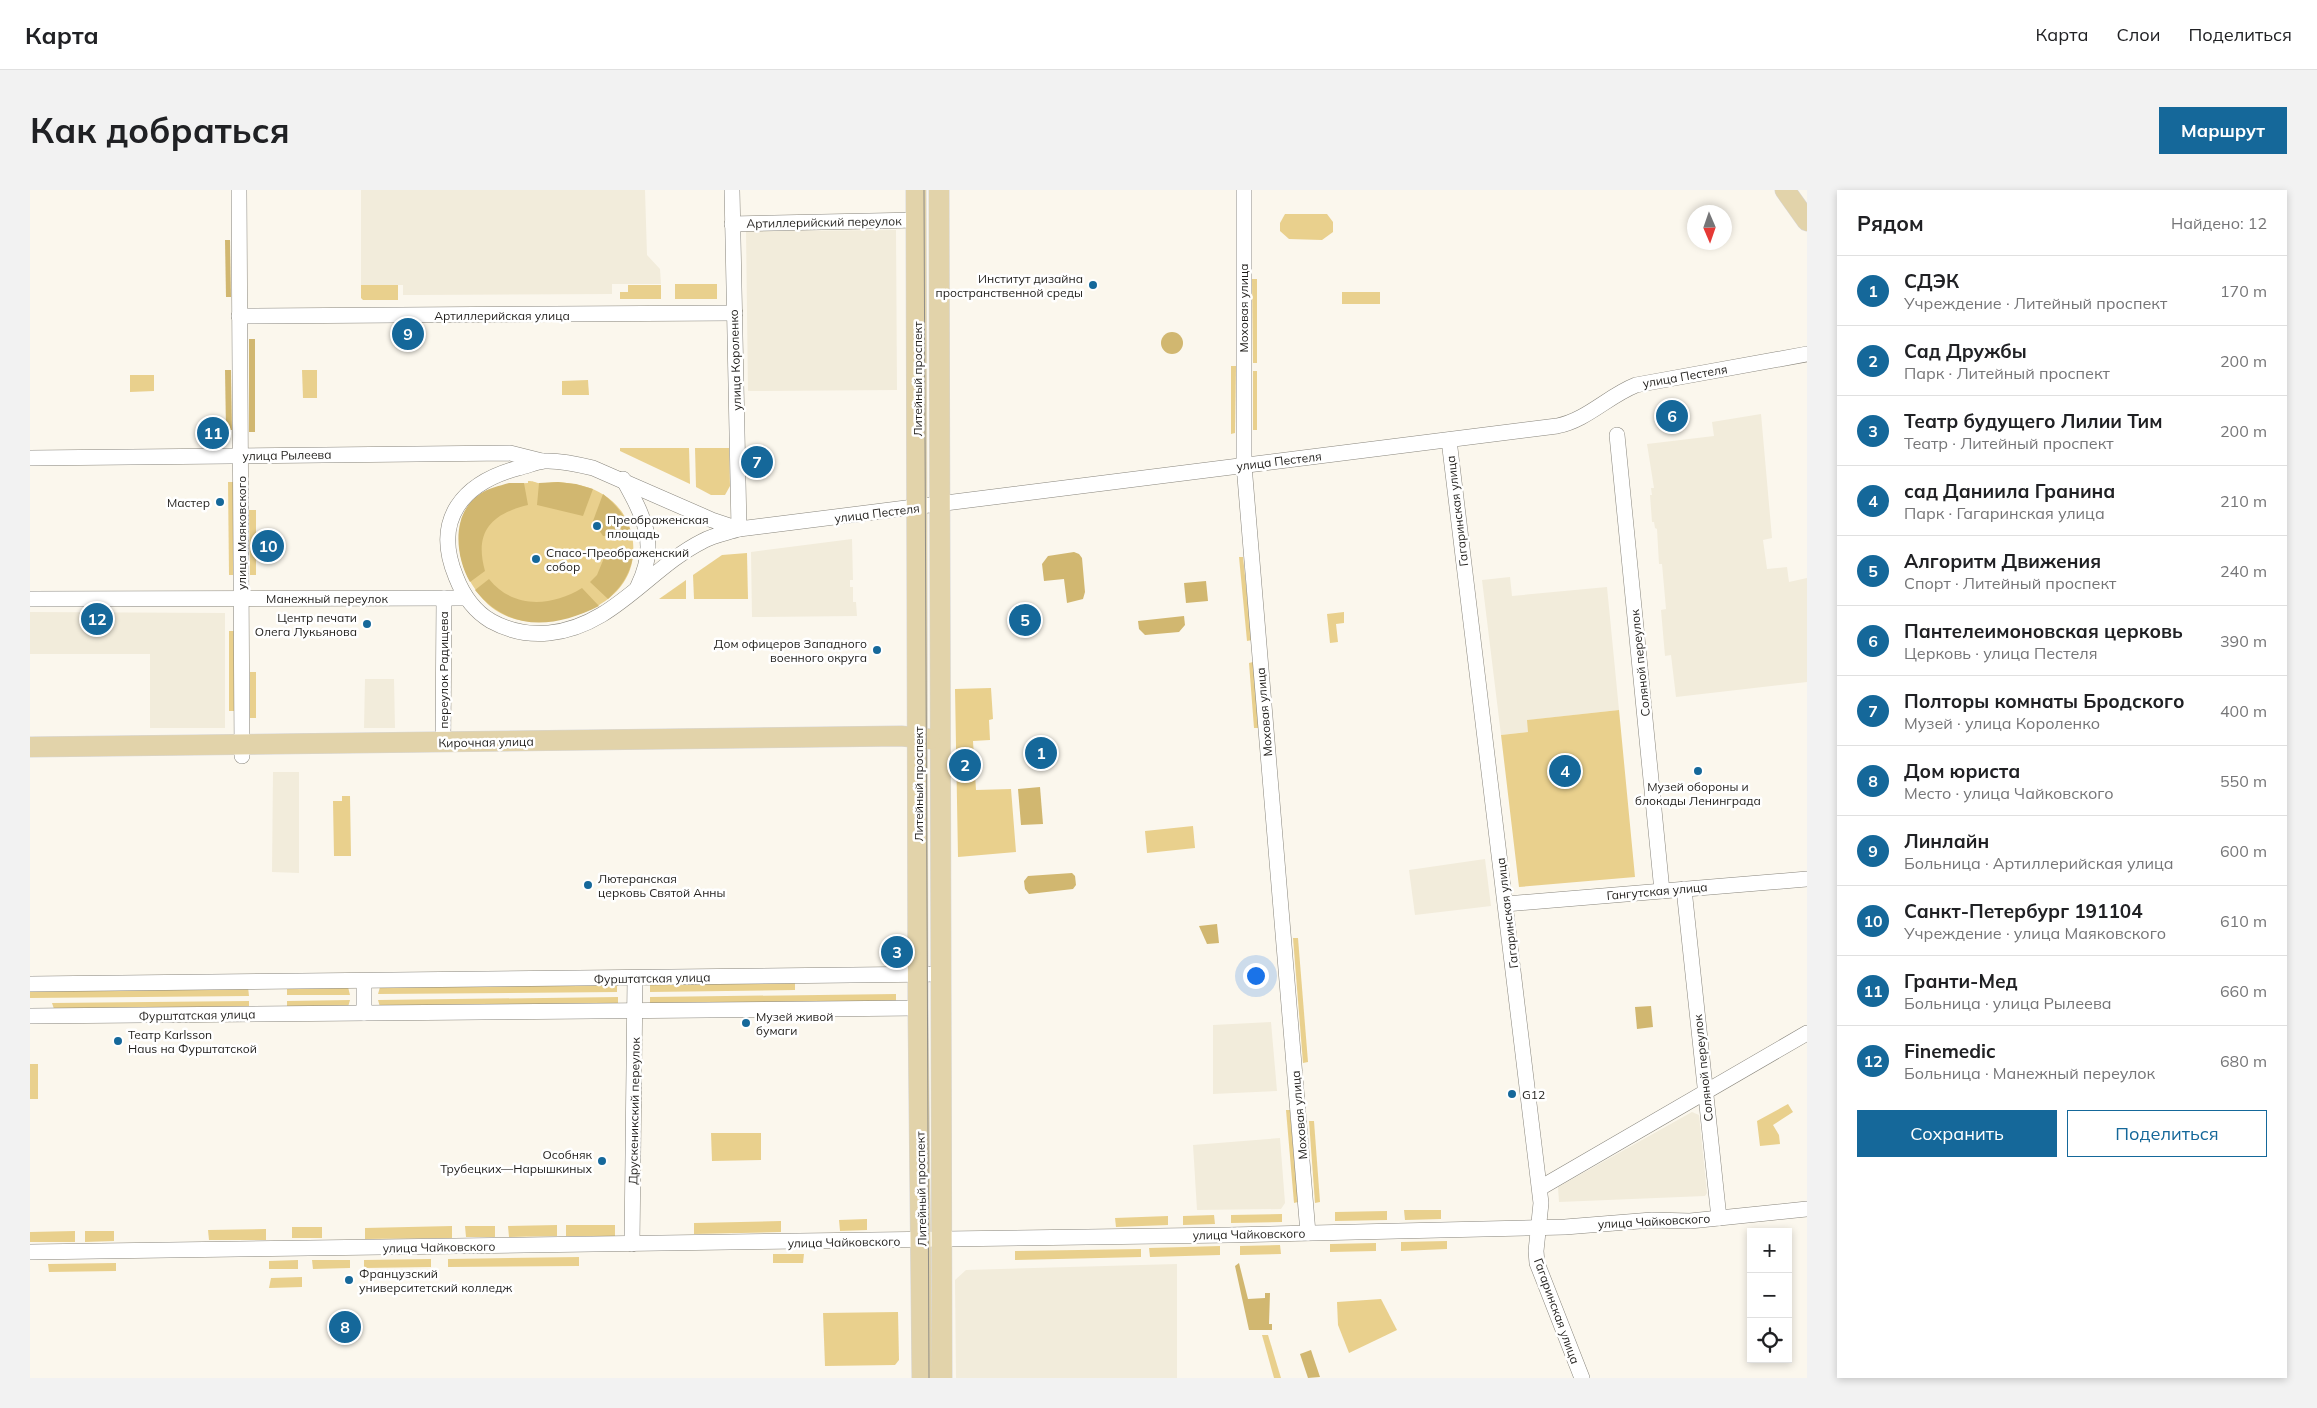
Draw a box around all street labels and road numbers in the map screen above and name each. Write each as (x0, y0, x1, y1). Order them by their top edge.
street label: Артиллерийский переулок (746, 213, 902, 231)
street label: Моховая улица (1236, 263, 1251, 353)
street label: Артиллерийская улица (434, 308, 570, 323)
street label: улица Короленко (726, 309, 744, 411)
street label: Литейный проспект (910, 321, 925, 437)
street label: улица Пестеля (1641, 361, 1729, 391)
street label: улица Рылеева (242, 447, 332, 463)
street label: улица Пестеля (1236, 448, 1322, 474)
street label: Гагаринская улица (1443, 455, 1471, 567)
street label: улица Маяковского (234, 476, 249, 590)
street label: улица Пестеля (834, 500, 920, 526)
street label: Манежный переулок (266, 591, 388, 606)
street label: Соляной переулок (1627, 608, 1653, 717)
street label: переулок Радищева (436, 611, 451, 729)
street label: Моховая улица (1253, 667, 1275, 757)
street label: Литейный проспект (911, 726, 926, 842)
street label: Кирочная улица (438, 734, 534, 750)
street label: Гагаринская улица (1493, 857, 1521, 969)
street label: Гангутская улица (1606, 879, 1708, 903)
street label: Фурштатская улица (593, 969, 711, 987)
street label: Фурштатская улица (138, 1006, 256, 1024)
street label: Соляной переулок (1690, 1013, 1716, 1122)
street label: Друскеникский переулок (625, 1037, 643, 1185)
street label: Моховая улица (1288, 1070, 1310, 1160)
street label: Литейный проспект (912, 1131, 930, 1247)
street label: улица Чайковского (1597, 1211, 1711, 1231)
street label: улица Чайковского (1192, 1226, 1306, 1242)
street label: улица Чайковского (787, 1234, 901, 1250)
street label: улица Чайковского (382, 1239, 496, 1255)
street label: Гагаринская улица (1531, 1256, 1583, 1366)

